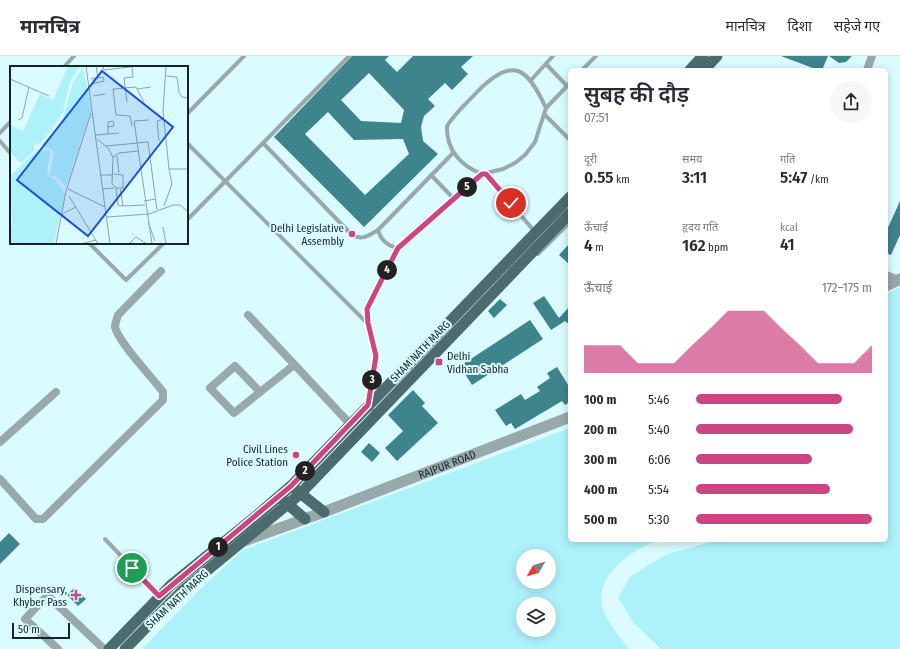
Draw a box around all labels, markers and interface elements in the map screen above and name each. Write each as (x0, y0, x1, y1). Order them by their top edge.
text: मानचित्र (20, 15, 80, 38)
text: मानचित्र (726, 18, 766, 35)
text: दिशा (788, 18, 812, 35)
text: सहेजे गए (834, 18, 880, 35)
inset map (10, 66, 188, 244)
text: सुबह की दौड़ (584, 81, 689, 108)
button: share (830, 81, 872, 123)
text: 07:51 (584, 110, 609, 125)
text: दूरी (584, 153, 597, 166)
text: समय (682, 153, 702, 166)
text: गति (780, 153, 795, 166)
text: 0.55 (584, 167, 614, 188)
text: 3:11 (682, 167, 707, 188)
text: 5:47 (780, 167, 807, 188)
text: km (614, 173, 630, 186)
text: /km (807, 173, 829, 186)
pin: 5 (457, 177, 477, 197)
text: 5 (464, 180, 470, 193)
pin (494, 186, 528, 220)
icon: check (500, 192, 522, 214)
text: ऊँचाई (584, 221, 608, 234)
text: हृदय गति (682, 221, 718, 234)
text: kcal (780, 221, 798, 234)
place label: Delhi Legislative Assembly (271, 222, 344, 248)
marker: Delhi Legislative Assembly (347, 229, 357, 239)
text: 41 (780, 234, 795, 255)
text: 4 (584, 235, 593, 256)
text: 162 (682, 235, 706, 256)
text: m (593, 241, 604, 254)
text: bpm (706, 241, 728, 254)
pin: 4 (377, 260, 397, 280)
text: 4 (384, 263, 390, 276)
text: ऊँचाई (584, 280, 612, 295)
text: 172–175 m (822, 280, 872, 295)
street label: SHAM NATH MARG (388, 318, 453, 385)
place label: Delhi Vidhan Sabha (447, 350, 509, 376)
marker: Delhi Vidhan Sabha (434, 357, 444, 367)
pin: 3 (362, 370, 382, 390)
text: 3 (369, 373, 375, 386)
text: 100 m (584, 392, 616, 407)
text: 5:46 (648, 392, 669, 407)
text: 200 m (584, 422, 617, 437)
text: 5:40 (648, 422, 670, 437)
place label: Civil Lines Police Station (226, 443, 288, 469)
street label: RAJPUR ROAD (417, 448, 478, 482)
marker: Civil Lines Police Station (291, 450, 301, 460)
text: 300 m (584, 452, 617, 467)
text: 6:06 (648, 452, 670, 467)
pin: 2 (295, 461, 315, 481)
text: 2 (302, 464, 308, 477)
text: 400 m (584, 482, 618, 497)
text: 5:54 (648, 482, 669, 497)
text: 500 m (584, 512, 617, 527)
text: 5:30 (648, 512, 669, 527)
pin: 1 (208, 537, 228, 557)
text: 1 (216, 540, 220, 553)
north arrow (516, 549, 556, 589)
map controls (516, 549, 556, 637)
pin (115, 551, 149, 585)
icon: arrive (121, 557, 143, 579)
street label: SHAM NATH MARG (144, 567, 211, 632)
place label: Dispensary, Khyber Pass (13, 583, 67, 609)
marker: Dispensary, Khyber Pass (70, 589, 82, 601)
button: layers (516, 597, 556, 637)
scale bar (12, 621, 70, 640)
text: 50 m (18, 623, 40, 636)

